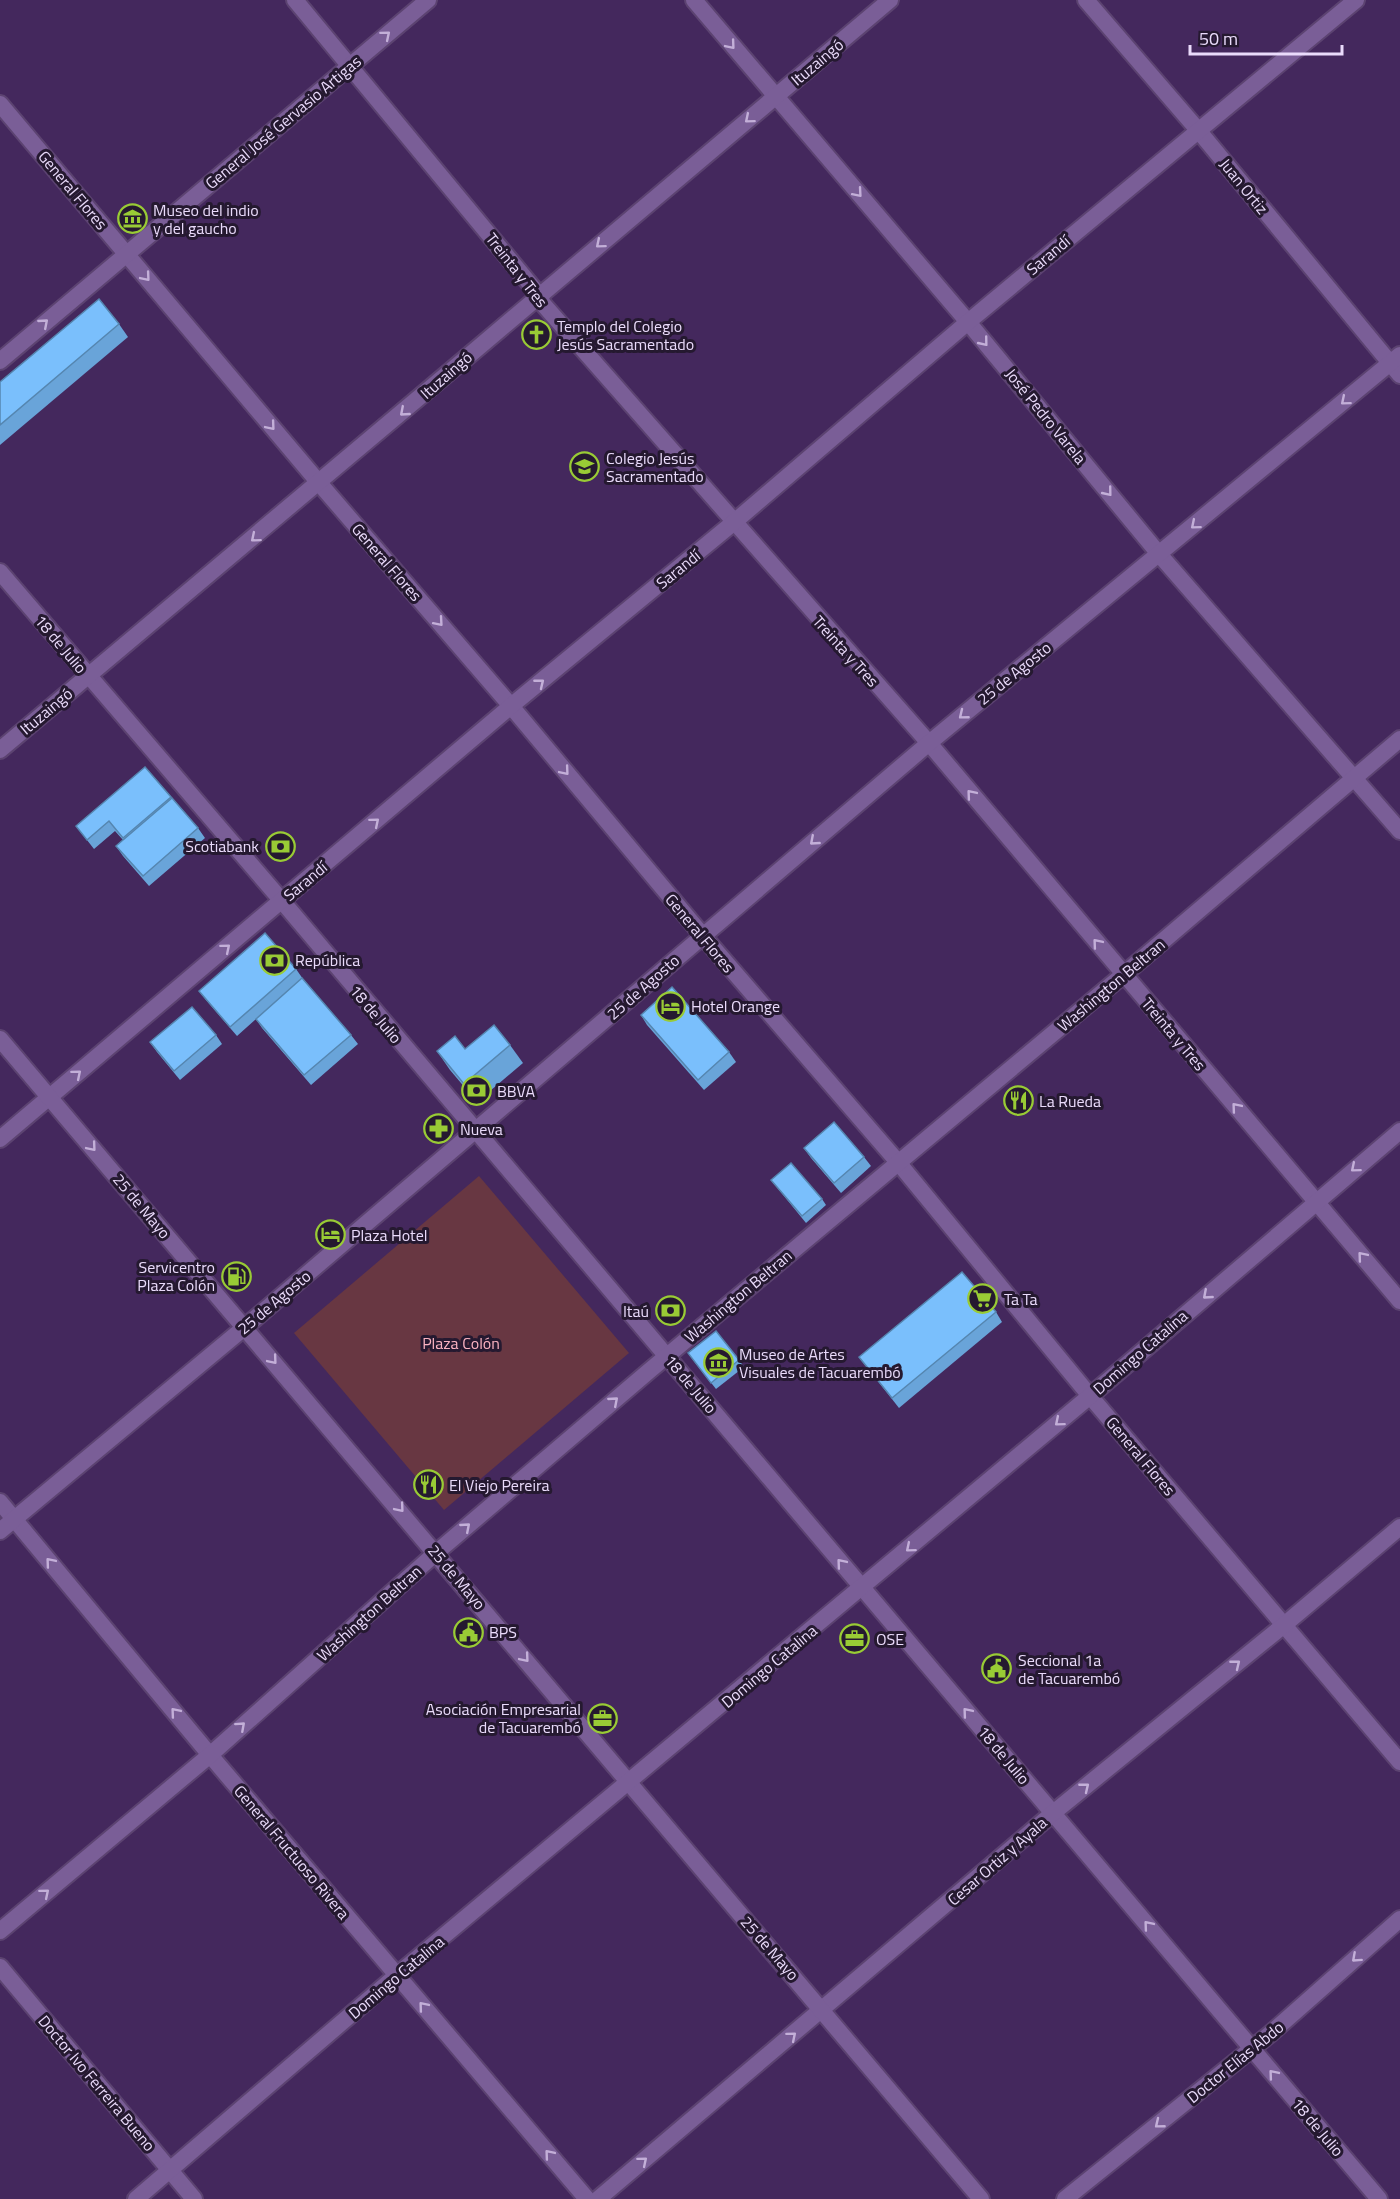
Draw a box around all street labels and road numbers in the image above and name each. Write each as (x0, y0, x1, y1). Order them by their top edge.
street label: Ituzaingó (785, 33, 849, 91)
street label: General José Gervasio Artigas (200, 49, 366, 195)
street label: General Flores (33, 145, 113, 235)
street label: Juan Ortiz (1214, 153, 1274, 219)
street label: Treinta y Tres (480, 228, 554, 312)
street label: Sarandí (1021, 229, 1076, 281)
street label: Ituzaingó (415, 346, 477, 404)
street label: José Pedro Varela (1000, 363, 1092, 469)
street label: General Flores (346, 518, 428, 606)
street label: Sarandí (651, 543, 706, 594)
street label: 18 de Julio (29, 609, 93, 679)
street label: Treinta y Tres (807, 610, 885, 692)
street label: 25 de Agosto (972, 636, 1056, 710)
street label: Ituzaingó (14, 682, 78, 740)
street label: Sarandí (278, 855, 333, 907)
street label: General Flores (660, 888, 740, 978)
street label: Washington Beltran (1052, 933, 1170, 1037)
street label: 25 de Agosto (602, 949, 684, 1025)
street label: 18 de Julio (344, 979, 408, 1049)
street label: Treinta y Tres (1136, 992, 1212, 1076)
street label: 25 de Mayo (107, 1168, 177, 1244)
street label: Washington Beltran (679, 1244, 797, 1348)
street label: 25 de Agosto (232, 1264, 316, 1340)
street label: Domingo Catalina (1087, 1304, 1193, 1400)
street label: 18 de Julio (659, 1349, 723, 1419)
street label: General Flores (1101, 1411, 1181, 1501)
street label: 25 de Mayo (422, 1539, 492, 1615)
street label: Washington Beltran (311, 1559, 427, 1667)
street label: Domingo Catalina (716, 1619, 822, 1713)
street label: 18 de Julio (972, 1720, 1036, 1790)
street label: General Fructuoso Rivera (228, 1780, 356, 1924)
street label: Cesar Ortiz y Ayala (942, 1811, 1052, 1911)
street label: 25 de Mayo (735, 1910, 805, 1986)
street label: Domingo Catalina (343, 1930, 449, 2024)
street label: Doctor Ivo Ferreira Bueno (33, 2010, 161, 2156)
street label: Doctor Elías Abdo (1181, 2015, 1289, 2109)
street label: 18 de Julio (1286, 2092, 1350, 2162)

